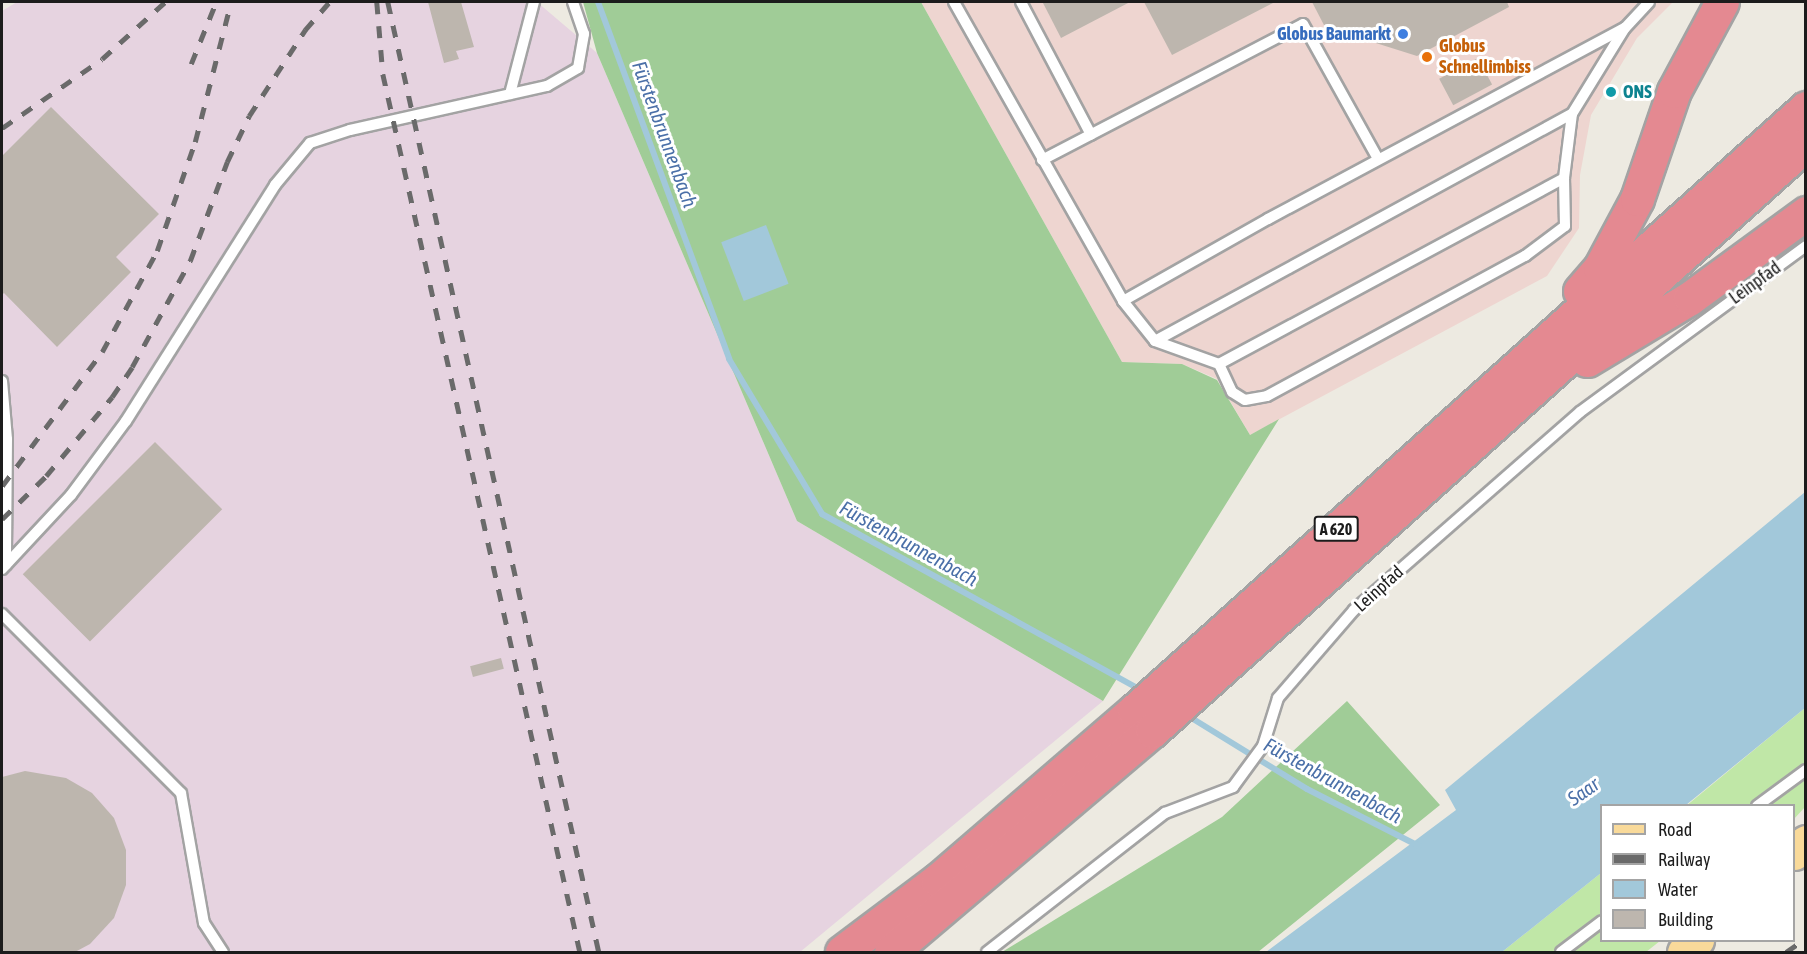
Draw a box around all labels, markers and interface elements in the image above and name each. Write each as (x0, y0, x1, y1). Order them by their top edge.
place label: Globus Baumarkt (1277, 23, 1391, 45)
marker: Globus Baumarkt (1396, 27, 1410, 41)
place label: Globus Schnellimbiss (1439, 36, 1531, 78)
marker: Globus Schnellimbiss (1420, 50, 1434, 64)
water label: Fürstenbrunnenbach (627, 58, 703, 210)
place label: ONS (1623, 81, 1652, 103)
marker: ONS (1604, 85, 1618, 99)
street label: Leinpfad (1725, 257, 1785, 309)
water label: Fürstenbrunnenbach (836, 495, 982, 591)
road number: A 620 (1314, 516, 1358, 542)
street label: Leinpfad (1350, 561, 1408, 617)
water label: Fürstenbrunnenbach (1260, 732, 1406, 828)
water label: Saar (1563, 772, 1603, 810)
legend (1600, 804, 1795, 942)
text: Road (1658, 819, 1692, 840)
text: Railway (1658, 849, 1710, 870)
text: Water (1658, 879, 1697, 900)
text: Building (1658, 909, 1713, 930)

